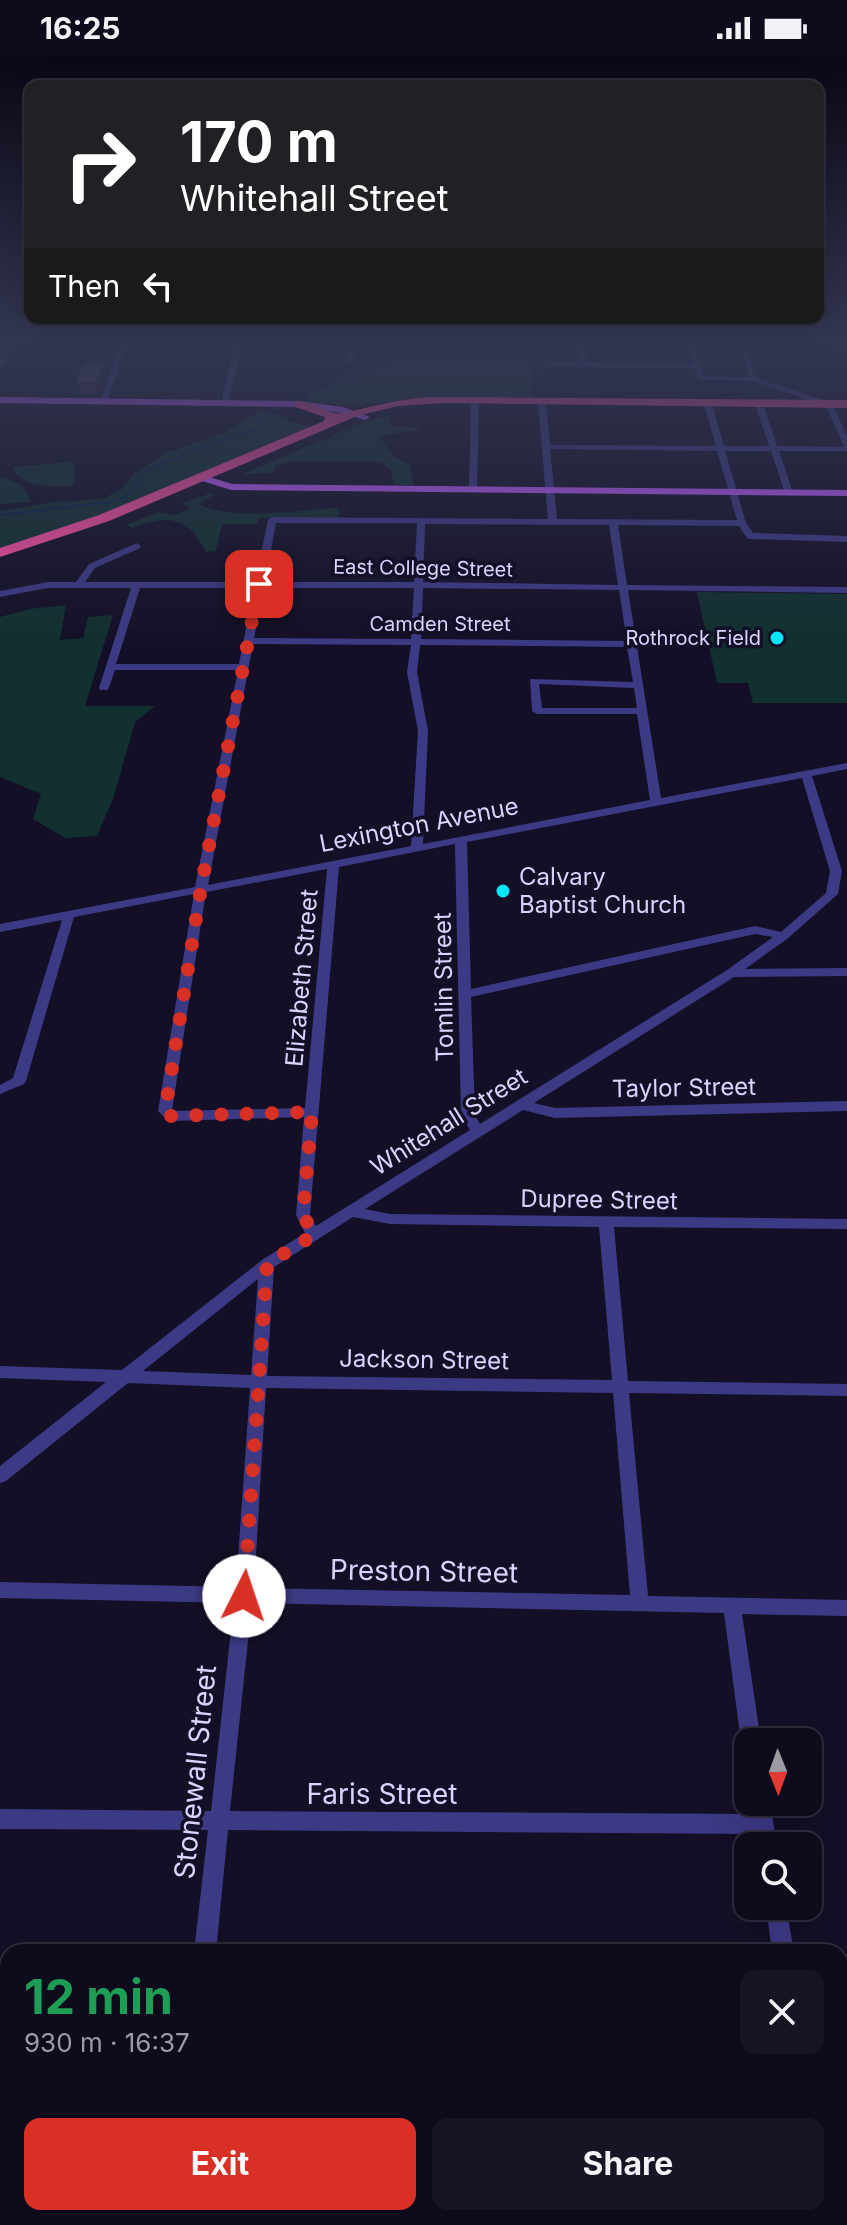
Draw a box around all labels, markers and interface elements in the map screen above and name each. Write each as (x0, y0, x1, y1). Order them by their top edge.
text: 16:25 (40, 10, 121, 46)
text: 170 m (180, 108, 338, 176)
icon: right (48, 112, 152, 216)
text: Whitehall Street (180, 176, 449, 220)
icon: left (136, 264, 180, 308)
text: Then (48, 268, 120, 304)
pin (225, 550, 293, 618)
street label: East College Street (333, 554, 514, 582)
icon: arrive (237, 562, 281, 606)
street label: Camden Street (369, 612, 511, 636)
place label: Rothrock Field (625, 626, 761, 650)
marker: Rothrock Field (768, 629, 786, 647)
street label: Lexington Avenue (317, 791, 521, 858)
place label: Calvary Baptist Church (519, 862, 686, 919)
marker: Calvary Baptist Church (494, 882, 512, 900)
street label: Elizabeth Street (279, 888, 324, 1068)
street label: Tomlin Street (428, 912, 459, 1062)
street label: Whitehall Street (365, 1062, 532, 1181)
street label: Taylor Street (612, 1072, 756, 1103)
street label: Dupree Street (520, 1184, 678, 1215)
street label: Jackson Street (339, 1344, 509, 1375)
street label: Preston Street (330, 1552, 518, 1590)
position arrow (202, 1554, 286, 1638)
street label: Stonewall Street (167, 1663, 223, 1881)
north arrow (734, 1728, 822, 1816)
map controls (734, 1728, 822, 1920)
street label: Faris Street (307, 1777, 458, 1811)
button: search (734, 1832, 822, 1920)
text: 12 min (24, 1967, 173, 2026)
button: close (740, 1970, 824, 2054)
text: 930 m · 16:37 (24, 2027, 190, 2058)
button: Exit (24, 2118, 416, 2210)
button: Share (432, 2118, 824, 2210)

